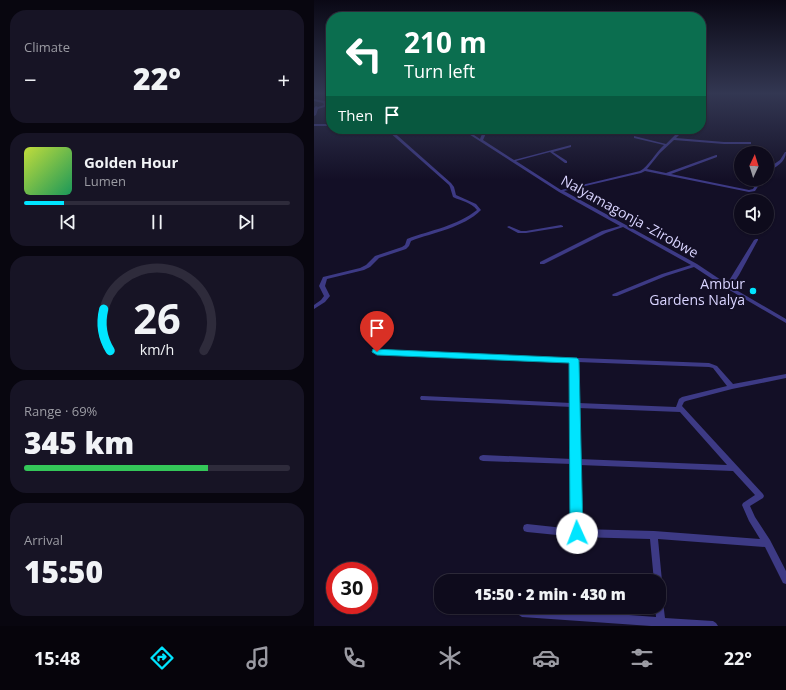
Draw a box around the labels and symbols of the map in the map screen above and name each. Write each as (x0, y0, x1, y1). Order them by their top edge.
north arrow (734, 146, 774, 186)
street label: Nalyamagonja -Zirobwe (558, 170, 702, 262)
place label: Ambur Gardens Nalya (649, 274, 745, 309)
marker: Ambur Gardens Nalya (748, 286, 758, 296)
pin (360, 311, 394, 352)
position arrow (556, 512, 598, 554)
speed limit sign: 30 (326, 562, 378, 614)

